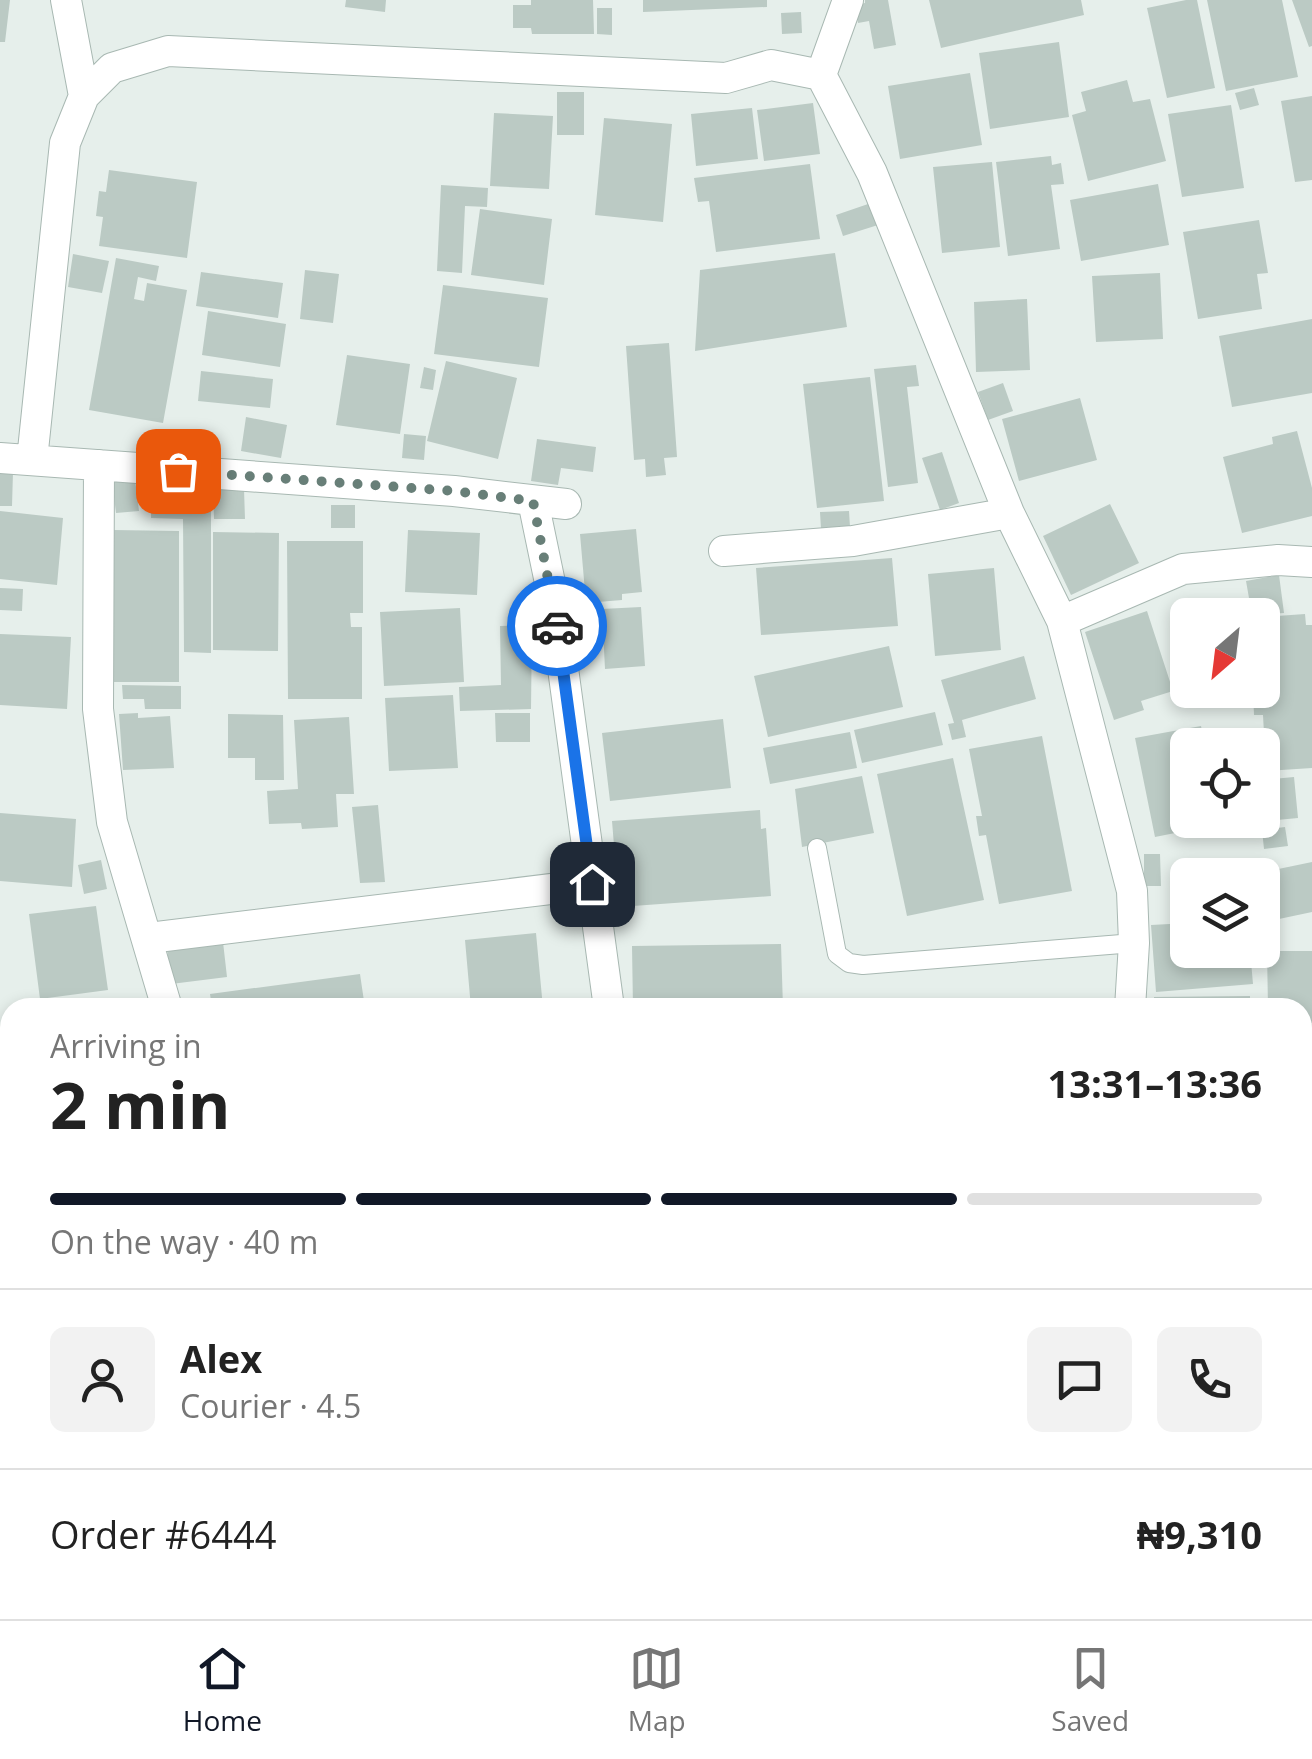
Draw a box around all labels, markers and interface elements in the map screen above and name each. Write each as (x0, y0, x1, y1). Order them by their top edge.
pin (136, 429, 221, 514)
icon: bag (151, 444, 206, 499)
courier (507, 576, 607, 676)
north arrow (1170, 598, 1280, 708)
map controls (1170, 598, 1280, 968)
icon: car (530, 599, 585, 654)
button: locate (1170, 728, 1280, 838)
pin (550, 842, 635, 927)
icon: home (565, 857, 620, 912)
button: layers (1170, 858, 1280, 968)
text: Arriving in (50, 1024, 202, 1067)
text: 13:31–13:36 (1048, 1057, 1262, 1109)
text: 2 min (50, 1060, 230, 1148)
text: On the way · 40 m (50, 1220, 318, 1263)
button: person (50, 1327, 155, 1432)
button: chat (1027, 1327, 1132, 1432)
button: phone (1157, 1327, 1262, 1432)
text: Alex (180, 1332, 262, 1384)
text: Courier · 4.5 (180, 1384, 361, 1427)
text: Order #6444 (50, 1508, 277, 1560)
text: ₦9,310 (1137, 1508, 1262, 1560)
tab: Home (183, 1641, 262, 1739)
tab: Map (628, 1641, 686, 1739)
tab: Saved (1051, 1641, 1129, 1739)

